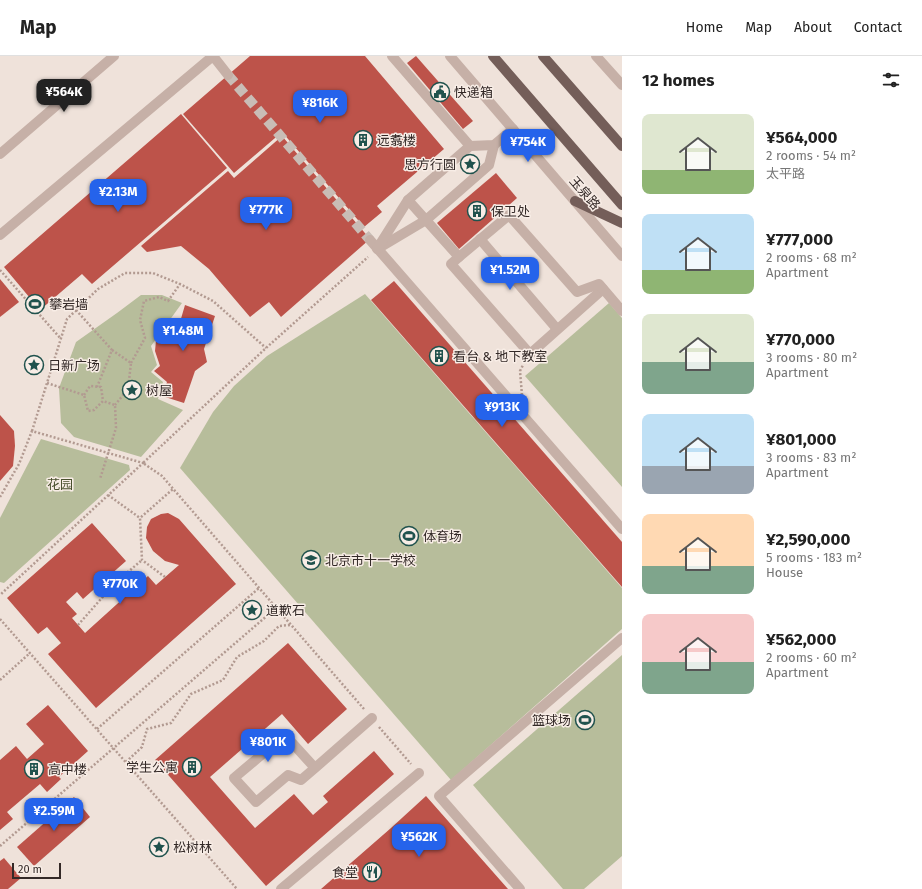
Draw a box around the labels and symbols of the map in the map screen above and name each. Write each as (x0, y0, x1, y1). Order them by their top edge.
pin: ¥564K (36, 79, 92, 113)
public building icon: 快递箱 (429, 81, 451, 103)
place label: 快递箱 (454, 85, 493, 100)
pin: ¥816K (292, 90, 348, 124)
building icon: 远翥楼 (352, 129, 374, 151)
pin: ¥754K (500, 129, 556, 163)
place label: 远翥楼 (377, 133, 416, 148)
place icon: 思方行圆 (459, 153, 481, 175)
place label: 思方行圆 (404, 157, 456, 172)
street label: 玉泉路 (567, 173, 603, 213)
pin: ¥2.13M (85, 179, 151, 213)
pin: ¥777K (238, 197, 294, 231)
building icon: 保卫处 (466, 200, 488, 222)
place label: 保卫处 (491, 204, 530, 219)
pin: ¥1.52M (477, 257, 543, 291)
sports icon: 攀岩墙 (24, 293, 46, 315)
place label: 攀岩墙 (49, 297, 88, 312)
pin: ¥1.48M (150, 318, 216, 352)
building icon: 看台 & 地下教室 (428, 345, 450, 367)
place label: 看台 & 地下教室 (453, 349, 547, 364)
place icon: 日新广场 (23, 354, 45, 376)
place label: 日新广场 (48, 358, 100, 373)
place icon: 树屋 (121, 379, 143, 401)
place label: 树屋 (146, 383, 172, 398)
pin: ¥913K (474, 394, 530, 428)
park label: 花园 (47, 477, 73, 492)
sports icon: 体育场 (398, 525, 420, 547)
place label: 体育场 (423, 529, 462, 544)
school or university icon: 北京市十一学校 (300, 549, 322, 571)
place label: 北京市十一学校 (325, 553, 416, 568)
pin: ¥770K (92, 571, 148, 605)
place icon: 道歉石 (241, 599, 263, 621)
place label: 道歉石 (266, 603, 305, 618)
sports icon: 篮球场 (574, 709, 596, 731)
place label: 篮球场 (532, 713, 571, 728)
pin: ¥801K (240, 729, 296, 763)
building icon: 学生公寓 (181, 756, 203, 778)
building icon: 高中楼 (23, 758, 45, 780)
place label: 学生公寓 (126, 760, 178, 775)
place label: 高中楼 (48, 762, 87, 777)
pin: ¥2.59M (21, 798, 87, 832)
pin: ¥562K (391, 824, 447, 858)
place icon: 松树林 (148, 836, 170, 858)
place label: 松树林 (173, 840, 212, 855)
scale bar (12, 861, 61, 880)
restaurant icon: 食堂 (361, 861, 383, 883)
place label: 食堂 (332, 865, 358, 880)

